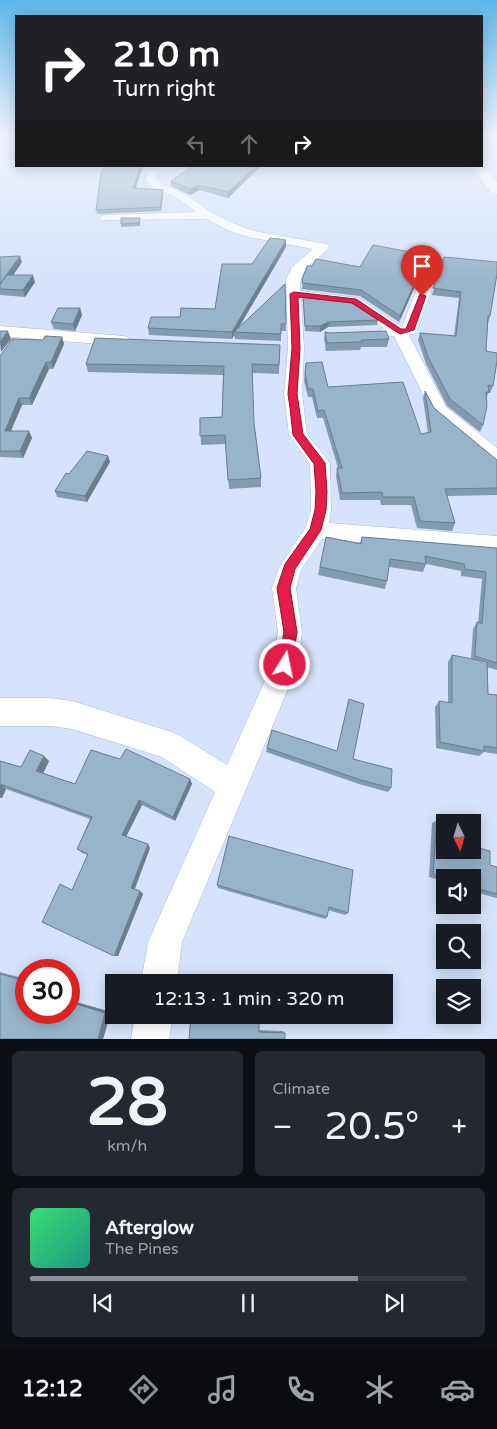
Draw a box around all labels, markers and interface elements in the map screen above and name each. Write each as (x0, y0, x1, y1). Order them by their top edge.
text: 210 m (113, 34, 220, 76)
icon: right (30, 35, 95, 100)
text: Turn right (113, 76, 215, 102)
icon: left (182, 130, 210, 158)
icon: ahead (235, 130, 263, 158)
icon: right (288, 130, 316, 158)
pin (401, 245, 443, 296)
icon: arrive (408, 252, 436, 280)
position arrow (258, 638, 310, 690)
north arrow (436, 814, 481, 859)
map controls (436, 814, 481, 1024)
button: sound (436, 869, 481, 914)
button: search (436, 924, 481, 969)
speed limit sign: 30 (15, 959, 80, 1024)
button: layers (436, 979, 481, 1024)
text: 12:13 · 1 min · 320 m (153, 988, 345, 1010)
text: 28 (86, 1064, 168, 1143)
text: Climate (273, 1079, 330, 1099)
text: 20.5° (324, 1104, 419, 1150)
text: − (273, 1110, 292, 1144)
text: + (451, 1110, 467, 1144)
text: km/h (107, 1136, 147, 1156)
text: Afterglow (105, 1217, 194, 1239)
text: The Pines (105, 1239, 179, 1259)
icon: previous (89, 1289, 117, 1317)
icon: pause (234, 1289, 262, 1317)
icon: next (380, 1289, 408, 1317)
icon: directions (126, 1372, 161, 1407)
icon: music (205, 1372, 240, 1407)
icon: phone (283, 1372, 318, 1407)
icon: climate (362, 1372, 397, 1407)
icon: car (440, 1372, 475, 1407)
text: 12:12 (22, 1376, 83, 1402)

